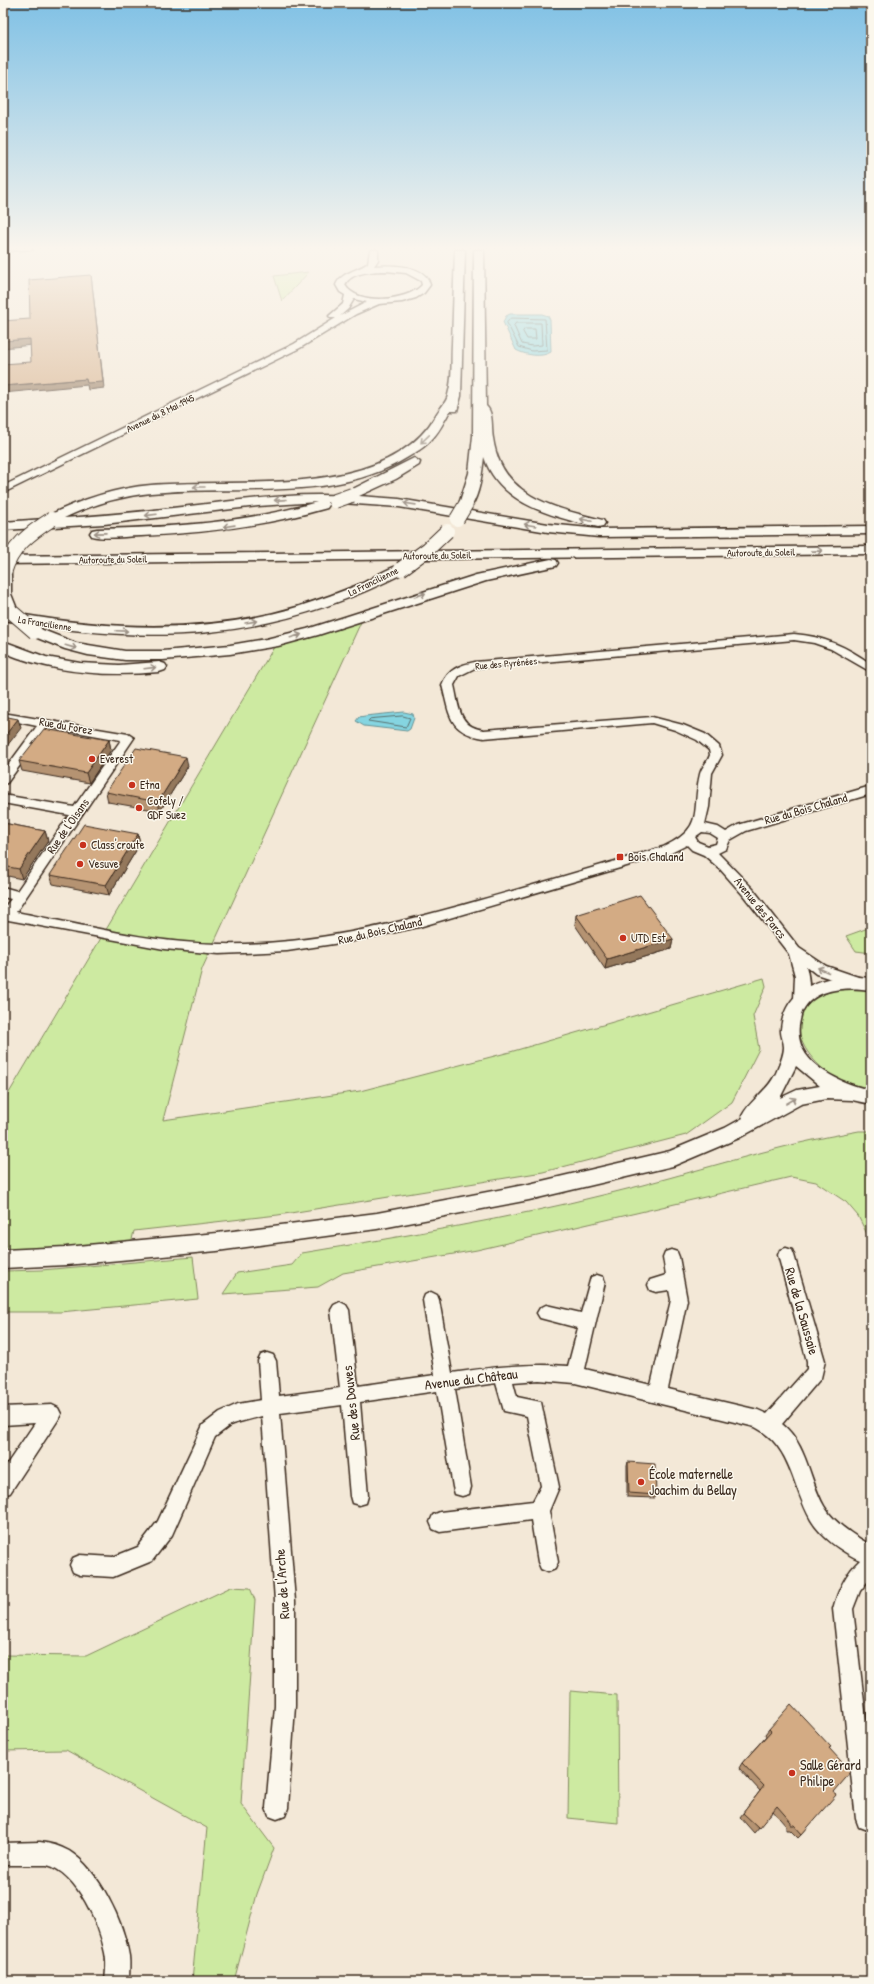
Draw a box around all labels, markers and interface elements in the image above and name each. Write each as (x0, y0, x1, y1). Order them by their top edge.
street label: Avenue du 8 Mai 1945 (124, 391, 197, 436)
one-way arrow (420, 434, 430, 443)
one-way arrow (193, 483, 206, 491)
one-way arrow (274, 496, 287, 503)
one-way arrow (404, 500, 417, 508)
one-way arrow (145, 511, 158, 518)
one-way arrow (580, 515, 593, 523)
one-way arrow (524, 521, 537, 529)
one-way arrow (223, 522, 236, 530)
one-way arrow (94, 529, 107, 536)
street label: Autoroute du Soleil (727, 545, 796, 560)
one-way arrow (810, 547, 823, 555)
street label: Autoroute du Soleil (403, 548, 472, 563)
street label: Autoroute du Soleil (79, 552, 148, 567)
street label: La Francilienne (346, 564, 400, 599)
one-way arrow (413, 591, 426, 598)
street label: La Francilienne (17, 613, 73, 634)
one-way arrow (244, 617, 257, 625)
one-way arrow (115, 627, 128, 635)
one-way arrow (290, 632, 303, 639)
one-way arrow (64, 643, 77, 651)
street label: Rue des Pyrénées (475, 654, 538, 673)
one-way arrow (143, 664, 156, 672)
street label: Rue du Forez (38, 712, 94, 739)
place label: Everest (100, 750, 134, 767)
marker: Everest (87, 754, 97, 764)
place label: Etna (140, 776, 160, 793)
marker: Etna (127, 780, 137, 790)
street label: Rue du Bois Chaland (763, 789, 850, 828)
place label: Cofely / GDF Suez (147, 792, 186, 823)
street label: Rue de l'Oisans (42, 794, 93, 857)
marker: Cofely / GDF Suez (134, 803, 144, 813)
place label: Class'croute (91, 836, 145, 853)
marker: Class'croute (78, 840, 88, 850)
place label: Bois Chaland (628, 848, 684, 865)
marker: Bois Chaland (615, 852, 625, 862)
place label: Vesuve (88, 855, 119, 872)
marker: Vesuve (75, 859, 85, 869)
street label: Avenue des Parcs (730, 873, 791, 942)
street label: Rue du Bois Chaland (336, 913, 424, 948)
place label: UTD Est (631, 929, 667, 946)
marker: UTD Est (618, 933, 628, 943)
one-way arrow (818, 966, 830, 973)
one-way arrow (785, 1096, 797, 1104)
street label: Rue de la Saussaie (781, 1265, 824, 1357)
street label: Avenue du Château (423, 1363, 519, 1394)
street label: Rue des Douves (337, 1365, 364, 1441)
place label: École maternelle Joachim du Bellay (649, 1464, 737, 1500)
marker: École maternelle Joachim du Bellay (636, 1477, 646, 1487)
street label: Rue de l'Arche (270, 1548, 293, 1620)
place label: Salle Gérard Philipe (800, 1755, 861, 1791)
marker: Salle Gérard Philipe (787, 1768, 797, 1778)

